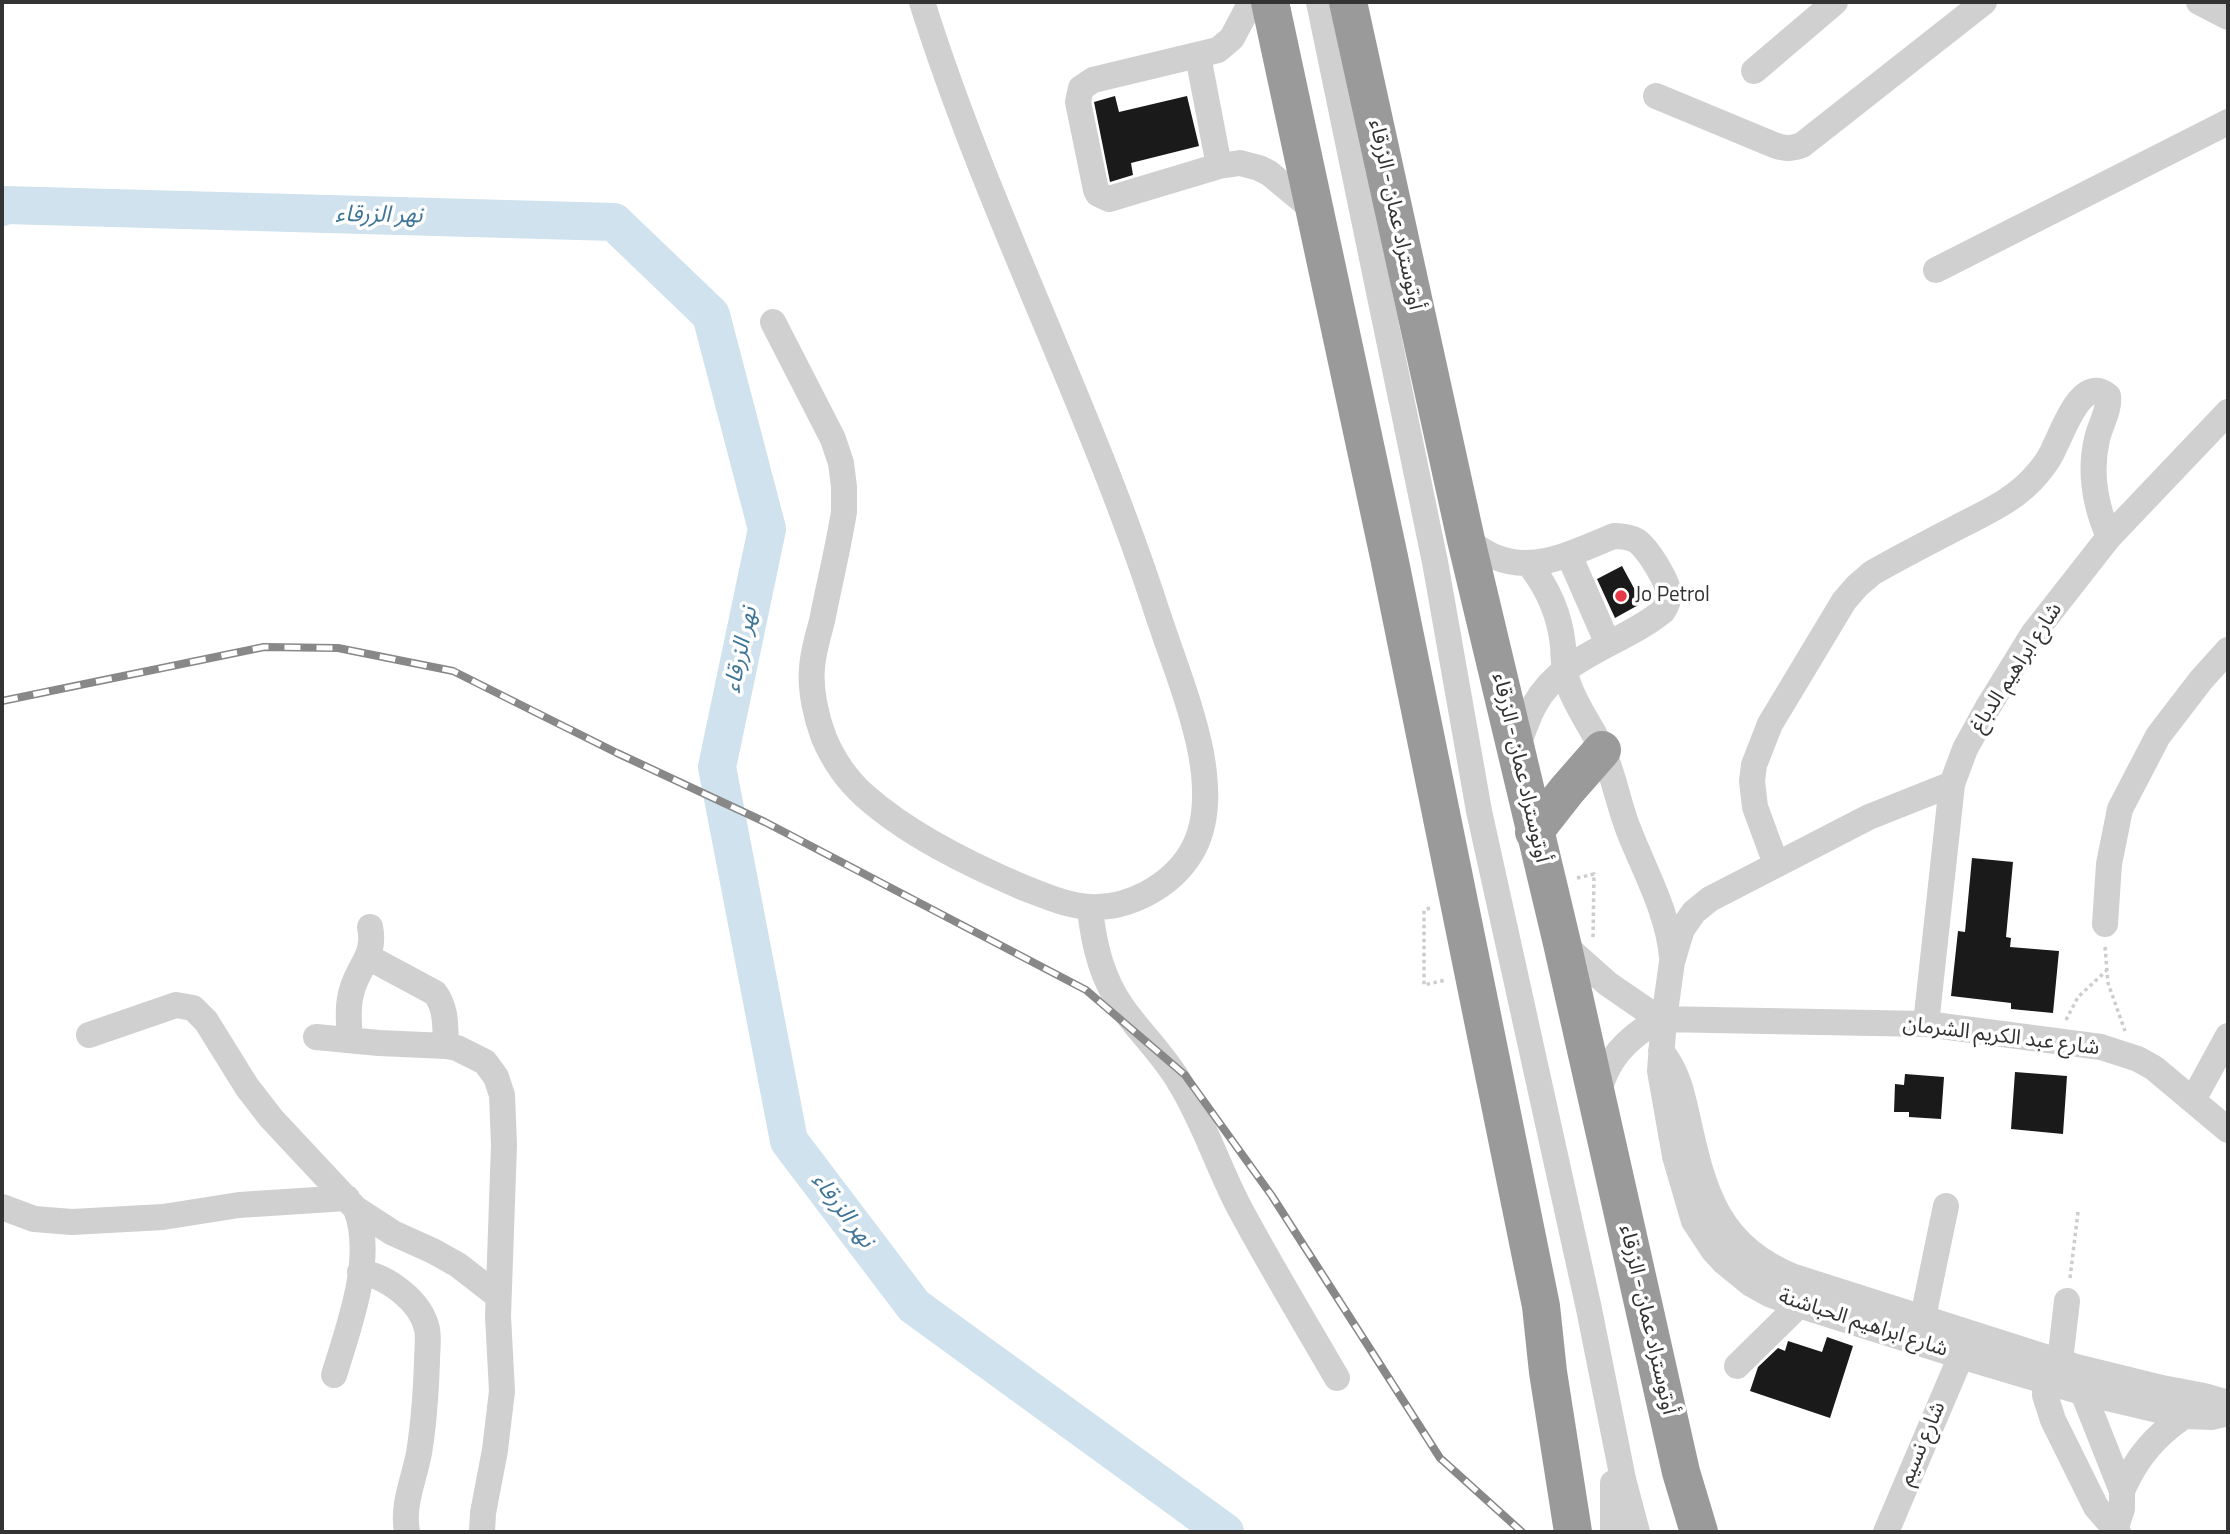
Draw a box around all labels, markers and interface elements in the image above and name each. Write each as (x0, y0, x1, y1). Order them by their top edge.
street label: أوتوستراد عمان - الزرقاء (1363, 118, 1427, 312)
water label: نهر الزرقاء (335, 201, 423, 231)
place label: Jo Petrol (1635, 583, 1710, 609)
marker: Jo Petrol (1613, 588, 1629, 604)
street label: شارع ابراهيم الدباغ (1966, 599, 2068, 737)
water label: نهر الزرقاء (719, 605, 765, 695)
street label: أوتوستراد عمان - الزرقاء (1486, 671, 1554, 865)
street label: شارع عبد الكريم الشرمان (1901, 1012, 2101, 1062)
water label: نهر الزرقاء (805, 1168, 879, 1254)
street label: أوتوستراد عمان - الزرقاء (1613, 1223, 1681, 1417)
street label: شارع ابراهيم الحباشنة (1775, 1285, 1951, 1363)
street label: شارع نسيم (1894, 1398, 1952, 1490)

